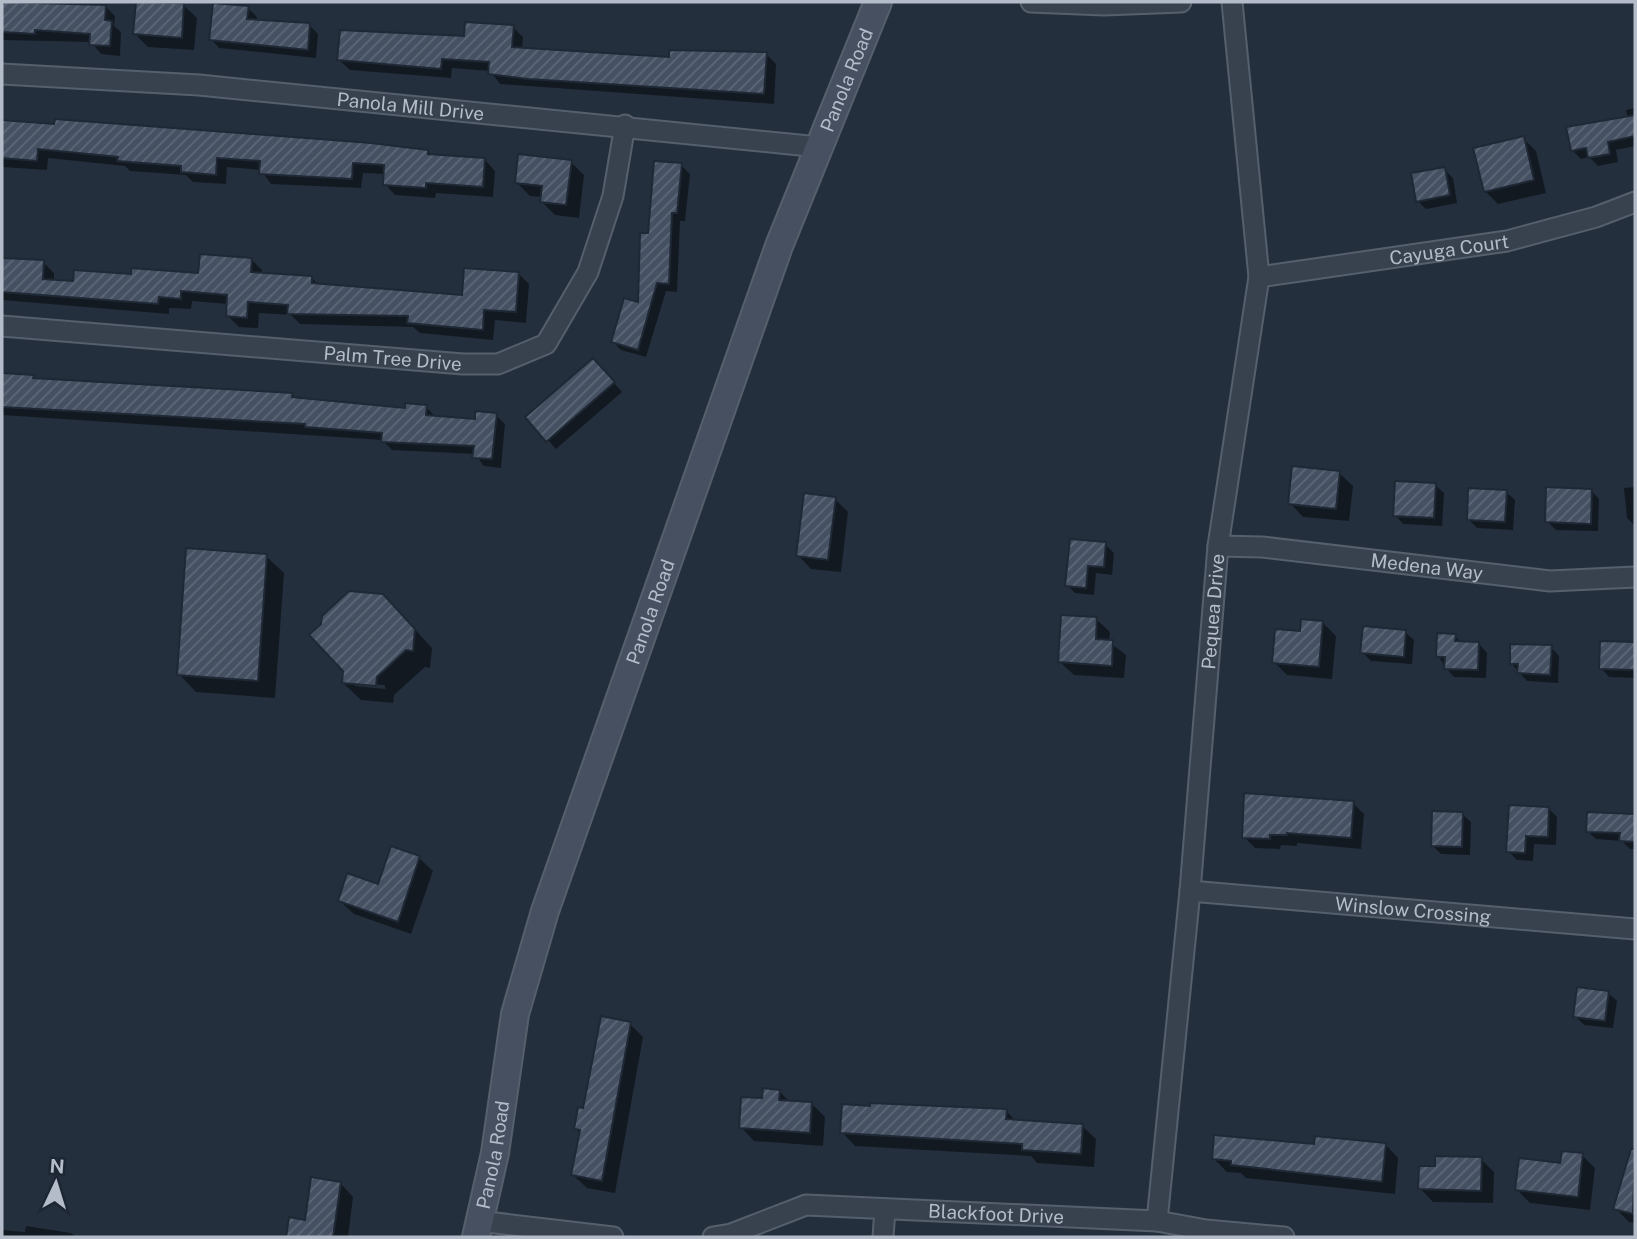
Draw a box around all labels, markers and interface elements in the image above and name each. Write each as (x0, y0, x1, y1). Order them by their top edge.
street label: Panola Road (816, 25, 877, 135)
street label: Panola Mill Drive (336, 88, 485, 124)
street label: Cayuga Court (1388, 230, 1510, 269)
street label: Palm Tree Drive (323, 342, 463, 375)
street label: Medena Way (1369, 549, 1484, 584)
street label: Pequea Drive (1197, 553, 1228, 670)
street label: Panola Road (622, 556, 679, 667)
street label: Winslow Crossing (1334, 892, 1492, 928)
street label: Panola Road (472, 1099, 513, 1211)
north arrow (21, 1148, 91, 1218)
text: N (49, 1155, 65, 1178)
street label: Blackfoot Drive (928, 1200, 1065, 1228)

